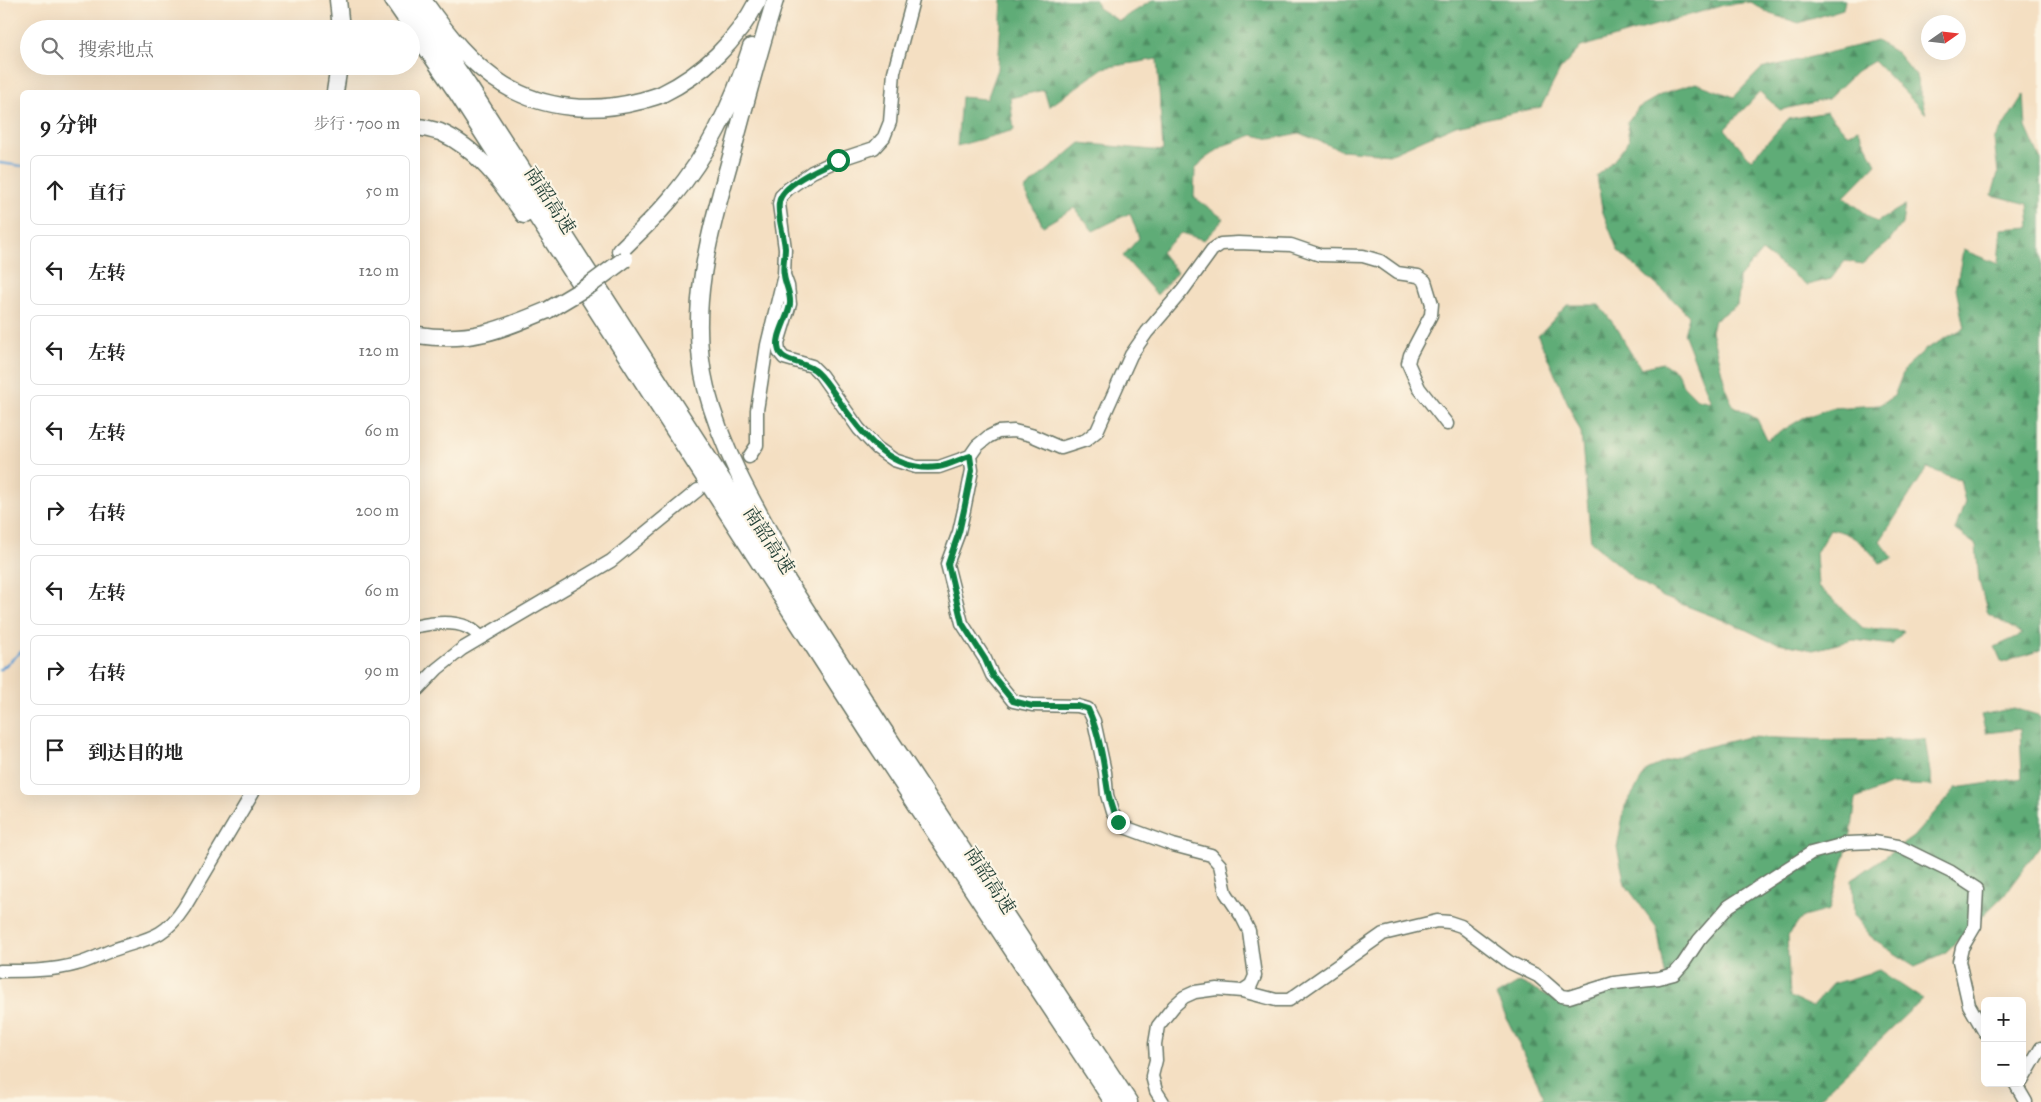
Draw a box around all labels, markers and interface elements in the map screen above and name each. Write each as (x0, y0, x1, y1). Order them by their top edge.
north arrow (1921, 15, 1966, 60)
search box (20, 20, 420, 75)
icon: search (38, 34, 66, 62)
text: 搜索地点 (78, 38, 154, 61)
text: 9 分钟 (40, 112, 98, 138)
text: 步行 · 700 m (314, 114, 400, 133)
route start (827, 149, 850, 172)
street label: 南韶高速 (520, 162, 580, 238)
icon: ahead (41, 176, 69, 204)
text: 直行 (88, 181, 126, 204)
text: 50 m (365, 181, 399, 200)
icon: left (41, 256, 69, 284)
text: 左转 (88, 261, 126, 284)
text: 120 m (359, 261, 399, 280)
icon: left (41, 336, 69, 364)
text: 左转 (88, 341, 126, 364)
text: 120 m (359, 341, 399, 360)
icon: left (41, 416, 69, 444)
text: 左转 (88, 421, 126, 444)
text: 60 m (365, 421, 399, 440)
icon: right (41, 496, 69, 524)
text: 右转 (88, 501, 126, 524)
text: 200 m (356, 501, 399, 520)
street label: 南韶高速 (739, 502, 799, 578)
icon: left (41, 576, 69, 604)
text: 左转 (88, 581, 126, 604)
text: 60 m (365, 581, 399, 600)
icon: right (41, 656, 69, 684)
text: 右转 (88, 661, 126, 684)
text: 90 m (364, 661, 399, 680)
icon: arrive (41, 736, 69, 764)
text: 到达目的地 (88, 741, 183, 764)
route end (1107, 811, 1130, 834)
street label: 南韶高速 (960, 842, 1020, 918)
map controls (1981, 997, 2026, 1087)
button: + (1981, 997, 2026, 1042)
button: − (1981, 1042, 2026, 1087)

